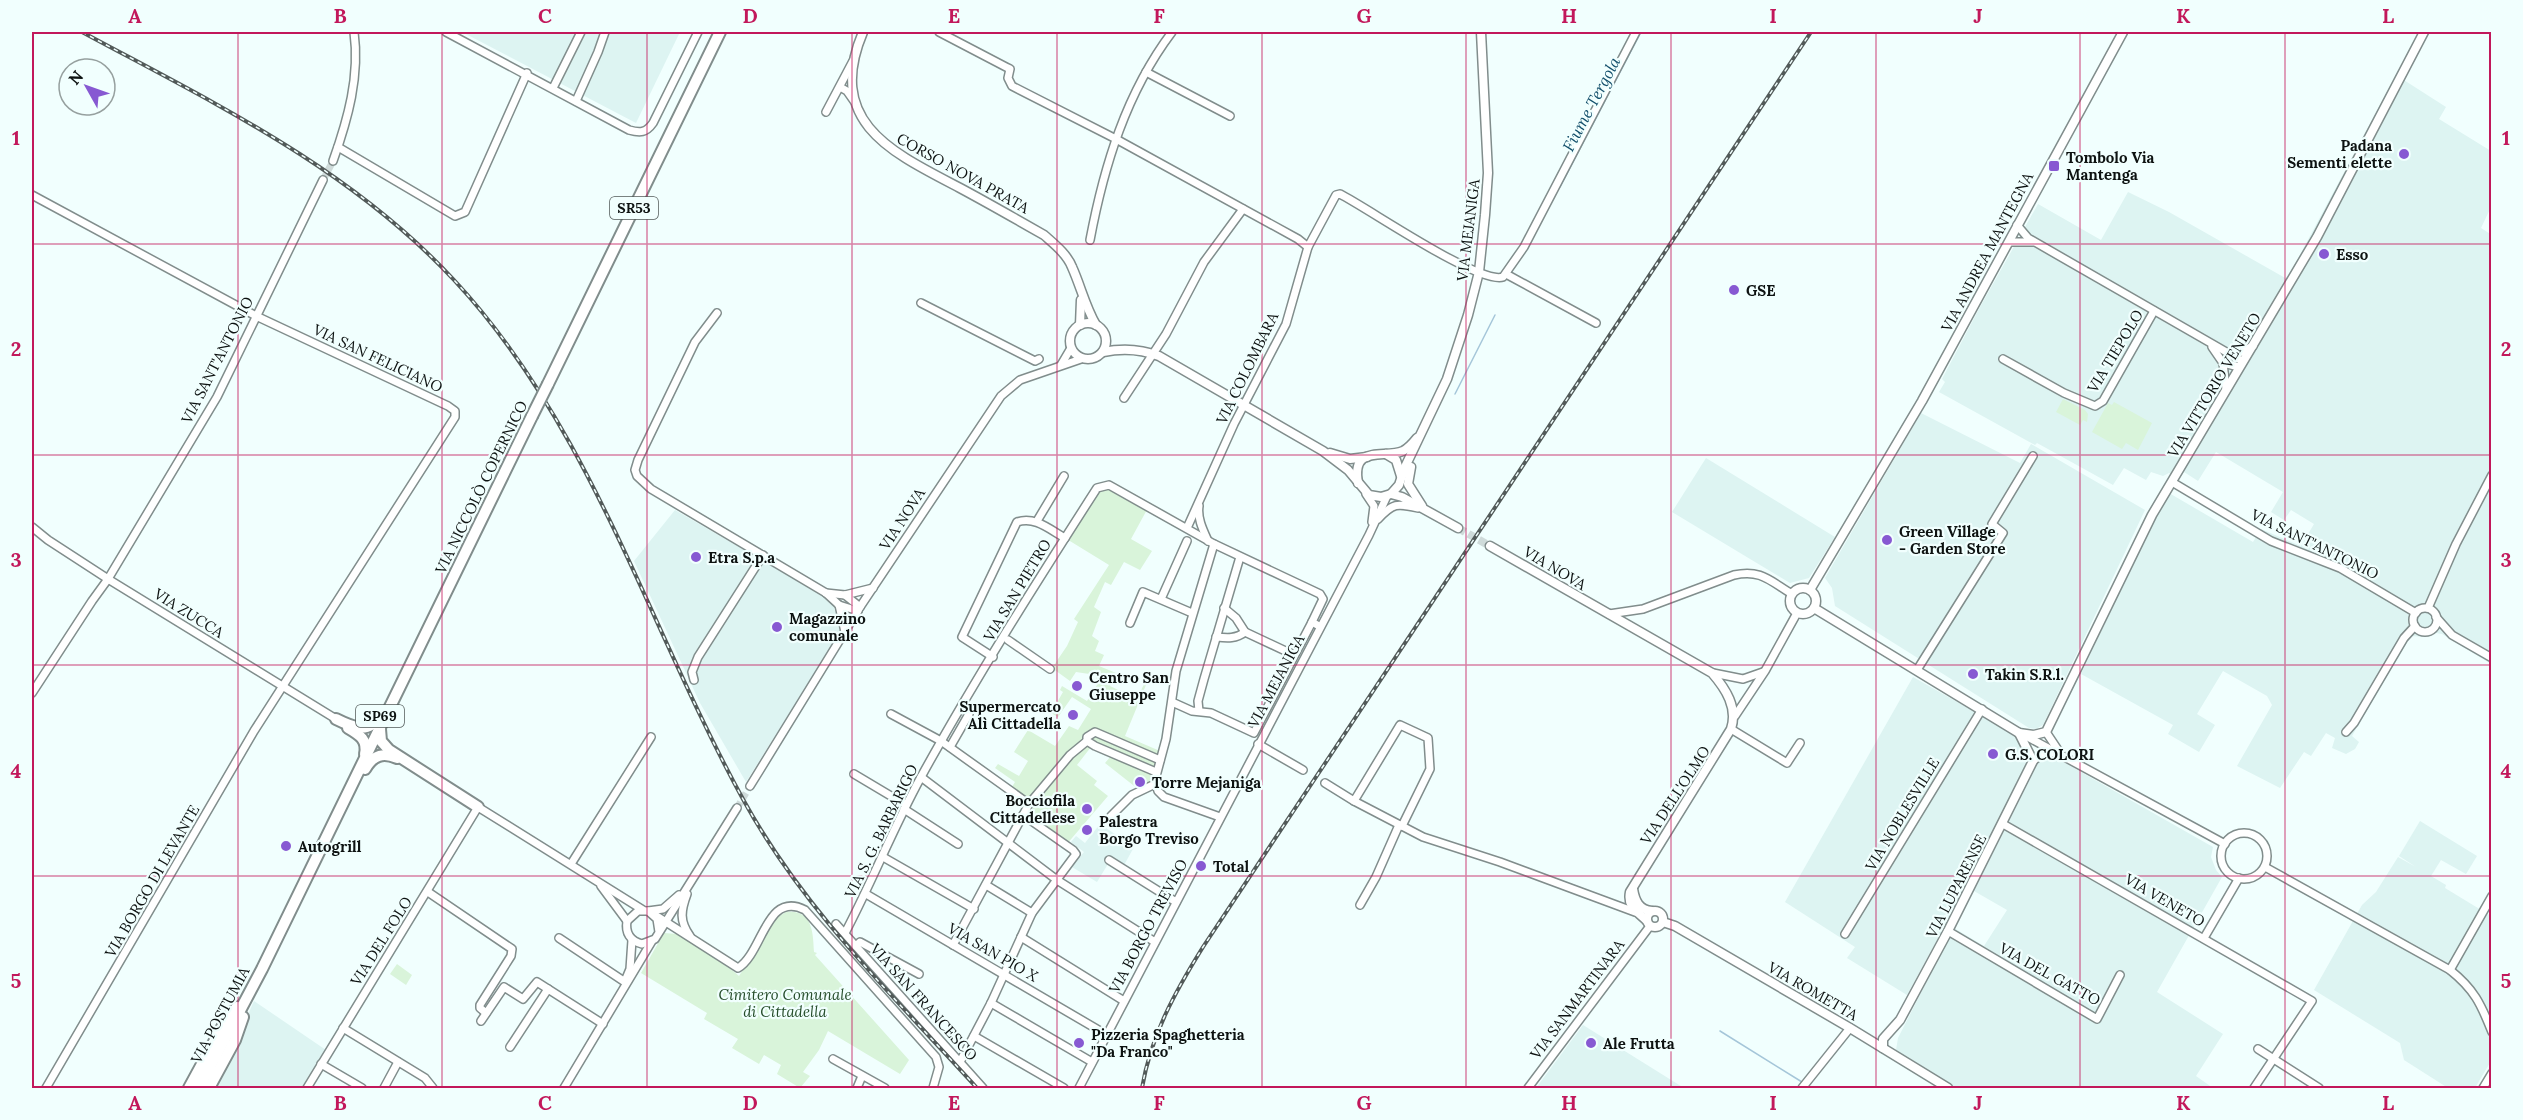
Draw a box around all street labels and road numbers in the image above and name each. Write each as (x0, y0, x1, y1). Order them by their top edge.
street label: CORSO NOVA PRATA (893, 129, 1033, 218)
street label: VIA ANDREA MANTEGNA (1936, 168, 2037, 336)
street label: VIA MEJANIGA (1452, 177, 1484, 283)
road number: SR53 (610, 197, 658, 219)
street label: VIA SANT'ANTONIO (176, 293, 257, 428)
street label: VIA TIEPOLO (2082, 306, 2147, 397)
street label: VIA COLOMBARA (1211, 308, 1283, 428)
street label: VIA VITTORIO VENETO (2163, 309, 2265, 462)
street label: VIA SAN FELICIANO (309, 319, 446, 396)
street label: VIA NICCOLÒ COPERNICO (430, 397, 531, 578)
street label: VIA NOVA (874, 484, 929, 554)
street label: VIA SANT'ANTONIO (2247, 504, 2382, 583)
street label: VIA SAN PIETRO (979, 535, 1055, 645)
street label: VIA NOVA (1519, 541, 1590, 594)
street label: VIA ZUCCA (150, 584, 228, 642)
street label: VIA MEJANIGA (1243, 631, 1309, 732)
road number: SP69 (356, 705, 404, 727)
street label: VIA DELL'OLMO (1635, 742, 1714, 849)
street label: VIA NOBLESVILLE (1860, 754, 1943, 875)
street label: VIA S. G. BARBARIGO (840, 761, 922, 902)
street label: VIA BORGO DI LEVANTE (100, 801, 203, 961)
street label: VIA LUPARENSE (1921, 831, 1990, 942)
street label: VIA BORGO TREVISO (1104, 856, 1191, 997)
street label: VIA VENETO (2121, 869, 2209, 931)
street label: VIA DEL FOLO (346, 893, 416, 990)
street label: VIA SAN PIO X (944, 918, 1042, 986)
street label: VIA SANMARTINARA (1525, 935, 1629, 1063)
street label: VIA DEL GATTO (1995, 938, 2104, 1010)
street label: VIA SAN FRANCESCO (866, 939, 982, 1065)
street label: VIA ROMETTA (1764, 957, 1862, 1025)
street label: VIA POSTUMIA (186, 963, 254, 1067)

